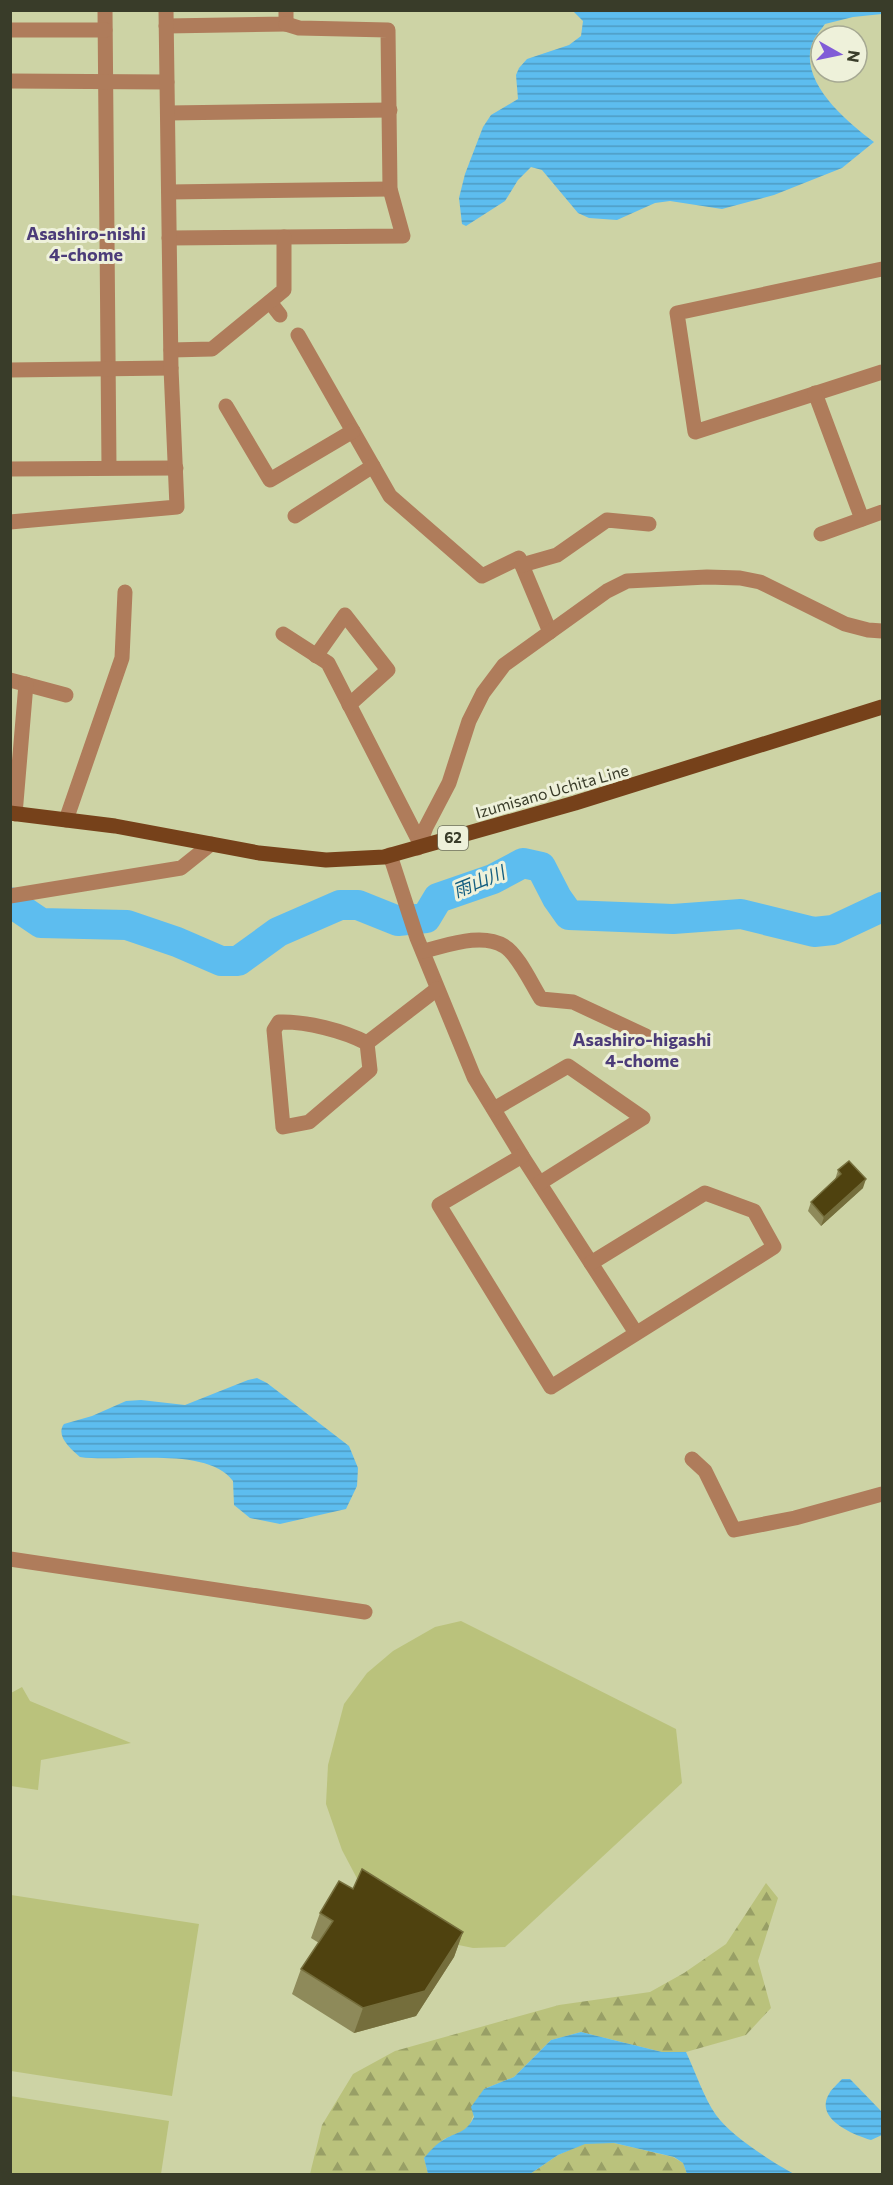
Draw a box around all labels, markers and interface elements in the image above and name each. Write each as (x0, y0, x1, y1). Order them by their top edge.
north arrow (809, 24, 869, 84)
text: N (844, 49, 865, 64)
district label: Asashiro-nishi 4-chome (26, 222, 146, 265)
street label: Izumisano Uchita Line (473, 760, 631, 822)
road number: 62 (438, 826, 468, 850)
water label: 雨山川 (449, 860, 510, 901)
district label: Asashiro-higashi 4-chome (573, 1028, 711, 1071)

